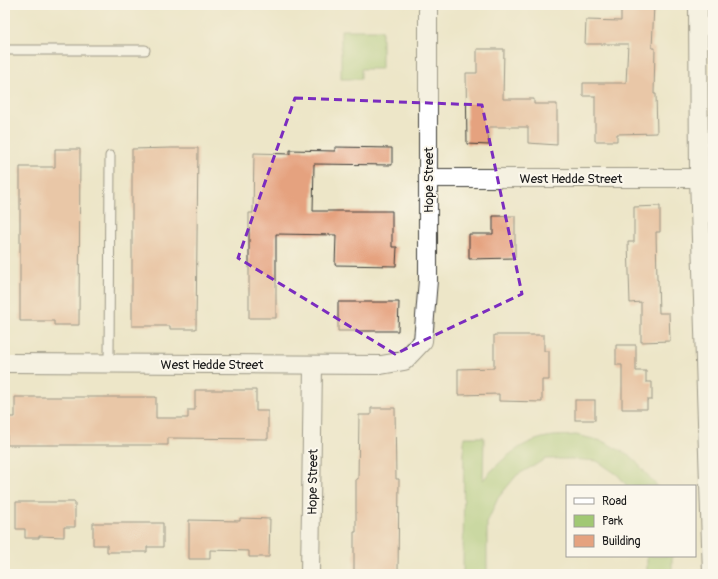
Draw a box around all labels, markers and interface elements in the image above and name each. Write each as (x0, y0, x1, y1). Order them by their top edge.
street label: Hope Street (421, 146, 437, 213)
street label: West Hedde Street (520, 171, 623, 187)
street label: West Hedde Street (161, 357, 264, 373)
street label: Hope Street (304, 448, 322, 515)
legend (566, 485, 696, 557)
text: Road (602, 494, 627, 509)
text: Park (602, 514, 623, 529)
text: Building (602, 534, 641, 549)

